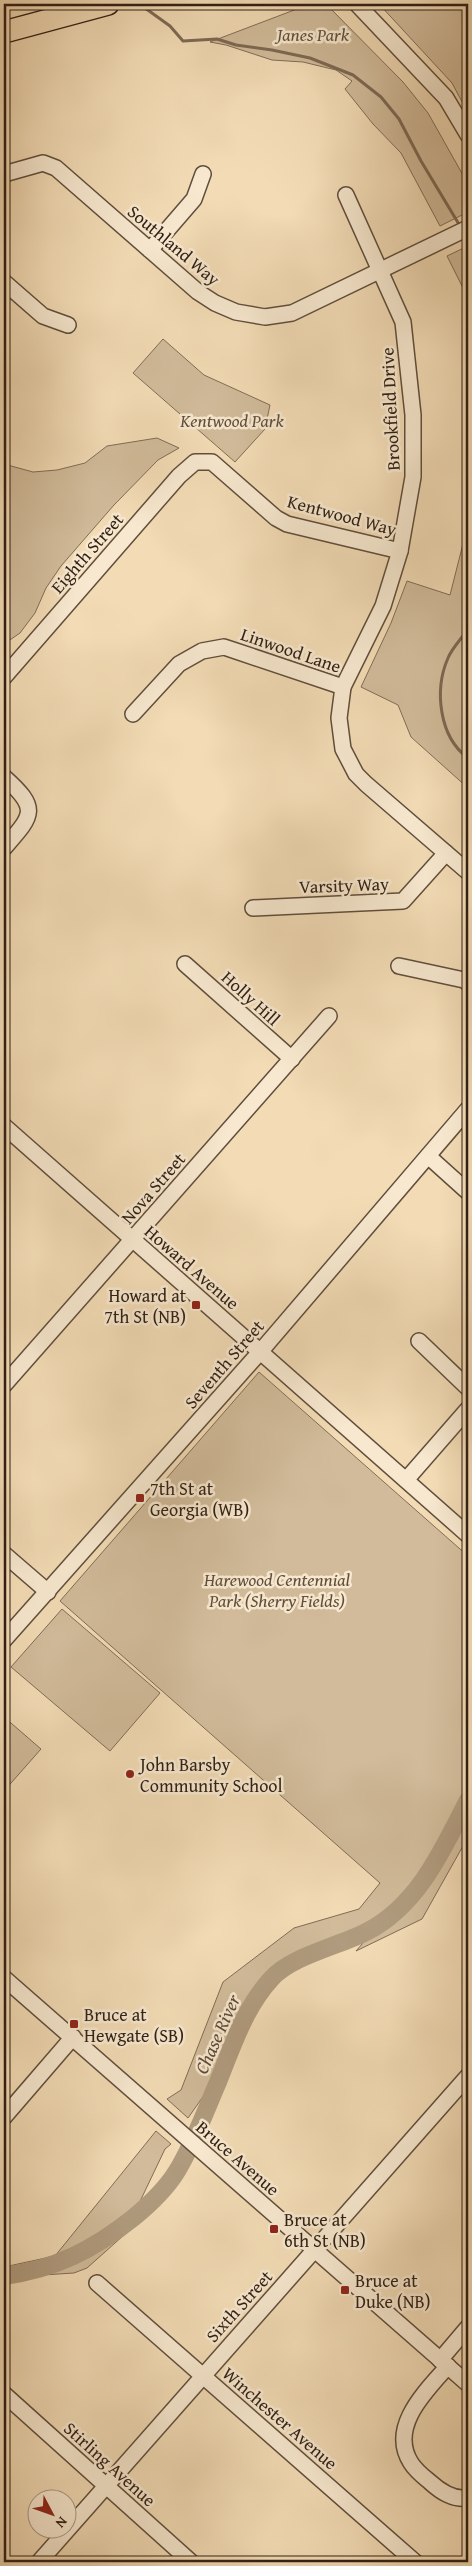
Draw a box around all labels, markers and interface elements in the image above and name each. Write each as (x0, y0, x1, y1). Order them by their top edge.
park label: Janes Park (274, 21, 350, 48)
street label: Southland Way (122, 198, 226, 292)
street label: Brookfield Drive (373, 347, 407, 471)
park label: Kentwood Park (179, 407, 284, 434)
street label: Kentwood Way (284, 487, 400, 543)
street label: Eighth Street (44, 506, 130, 599)
street label: Linwood Lane (237, 620, 345, 680)
street label: Varsity Way (298, 870, 390, 900)
street label: Holly Hill (215, 964, 287, 1032)
street label: Nova Street (114, 1146, 192, 1230)
street label: Howard Avenue (139, 1218, 245, 1316)
place label: Howard at 7th St (NB) (104, 1282, 187, 1330)
marker: Howard at 7th St (NB) (190, 1299, 202, 1311)
street label: Seventh Street (178, 1313, 271, 1414)
place label: 7th St at Georgia (WB) (150, 1475, 249, 1523)
marker: 7th St at Georgia (WB) (134, 1492, 146, 1504)
park label: Harewood Centennial Park (Sherry Fields) (203, 1566, 351, 1614)
place label: John Barsby Community School (138, 1751, 283, 1799)
marker: John Barsby Community School (124, 1768, 136, 1780)
water label: Chase River (187, 1989, 247, 2078)
place label: Bruce at Hewgate (SB) (84, 2001, 184, 2049)
marker: Bruce at Hewgate (SB) (68, 2018, 80, 2030)
street label: Bruce Avenue (190, 2114, 286, 2202)
place label: Bruce at 6th St (NB) (284, 2206, 366, 2254)
marker: Bruce at 6th St (NB) (268, 2223, 280, 2235)
street label: Sixth Street (199, 2263, 279, 2348)
place label: Bruce at Duke (NB) (355, 2267, 430, 2315)
marker: Bruce at Duke (NB) (339, 2284, 351, 2296)
street label: Winchester Avenue (216, 2360, 344, 2476)
street label: Stirling Avenue (58, 2415, 162, 2513)
north arrow (28, 2488, 78, 2538)
text: N (51, 2512, 72, 2533)

